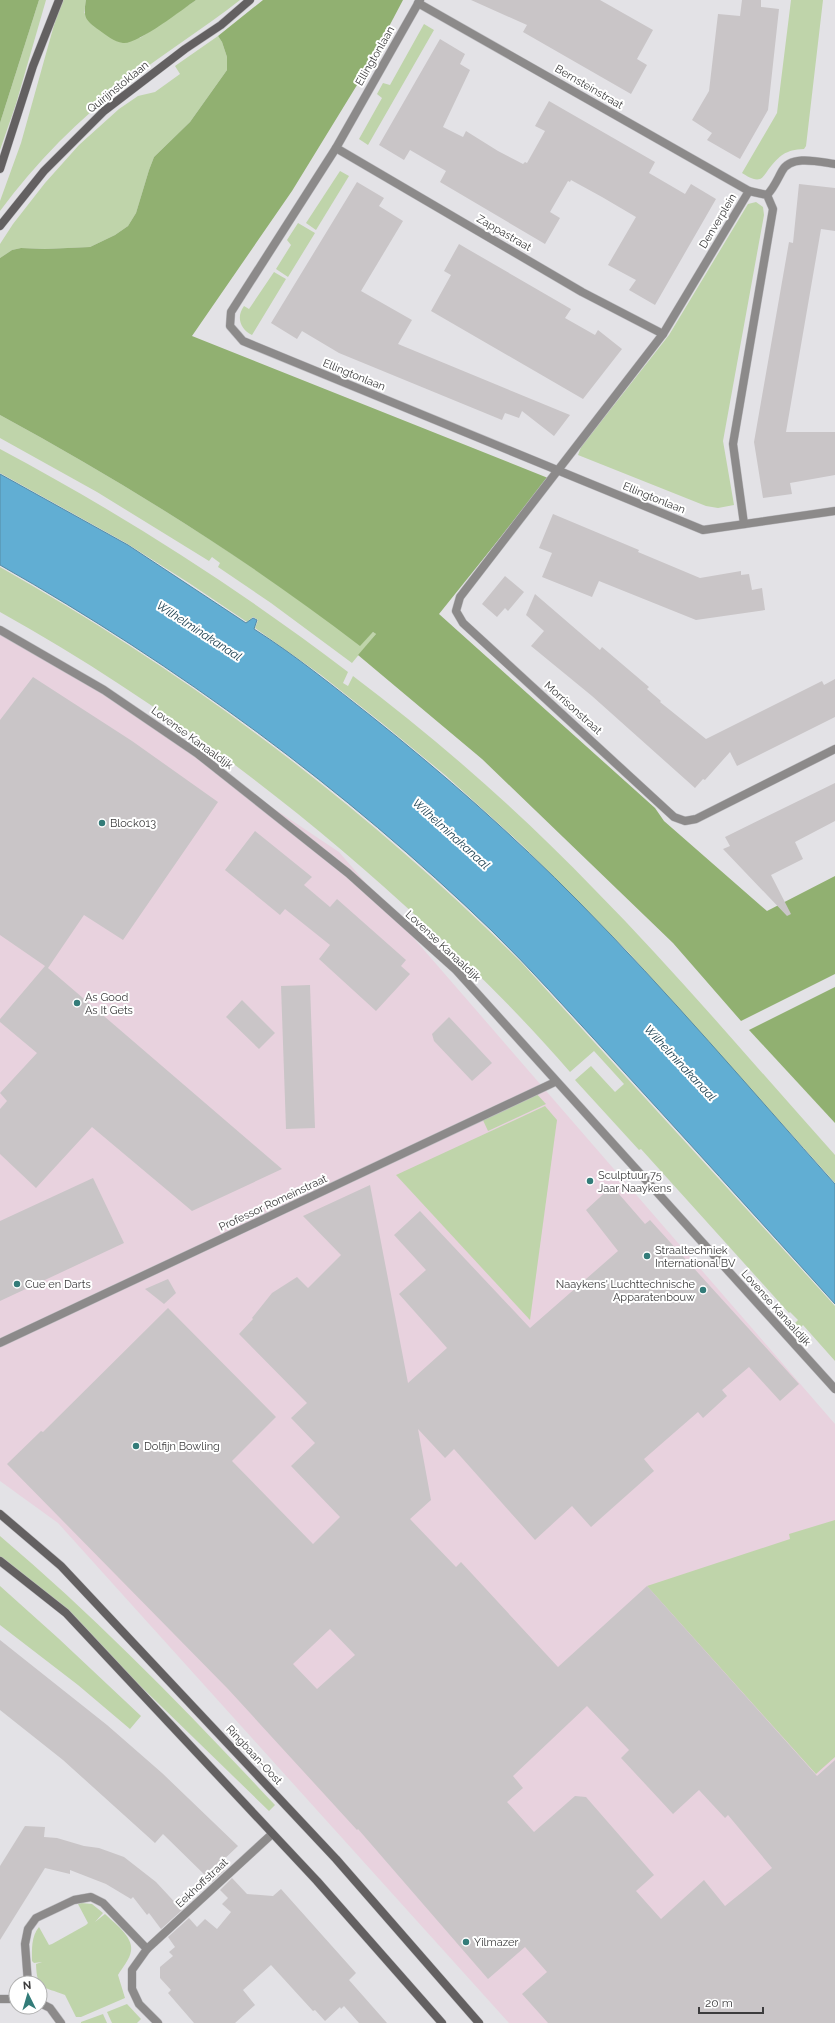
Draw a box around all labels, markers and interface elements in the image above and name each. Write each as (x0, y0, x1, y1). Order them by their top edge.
street label: Ellingtonlaan (353, 24, 397, 88)
street label: Quirijnstoklaan (85, 58, 151, 116)
street label: Bernsteinstraat (553, 62, 626, 112)
street label: Denverplein (697, 191, 739, 251)
street label: Zappastraat (474, 212, 534, 254)
street label: Ellingtonlaan (321, 357, 387, 393)
street label: Ellingtonlaan (621, 480, 687, 516)
water label: Wilhelminakanaal (154, 598, 244, 664)
street label: Morrisonstraat (542, 679, 605, 737)
street label: Lovense Kanaaldijk (149, 704, 235, 772)
water label: Wilhelminakanaal (410, 796, 492, 872)
place label: Block013 (110, 817, 156, 830)
marker: Block013 (97, 818, 107, 828)
street label: Lovense Kanaaldijk (403, 908, 483, 984)
place label: As Good As It Gets (85, 991, 133, 1017)
marker: As Good As It Gets (72, 998, 82, 1008)
water label: Wilhelminakanaal (641, 1022, 719, 1104)
place label: Sculptuur 75 Jaar Naaykens (598, 1169, 672, 1195)
street label: Professor Romeinstraat (217, 1172, 329, 1234)
marker: Sculptuur 75 Jaar Naaykens (585, 1176, 595, 1186)
place label: Straaltechniek International BV (655, 1244, 736, 1270)
marker: Straaltechniek International BV (642, 1251, 652, 1261)
street label: Lovense Kanaaldijk (738, 1267, 814, 1349)
place label: Cue en Darts (25, 1278, 91, 1291)
place label: Naaykens' Luchttechnische Apparatenbouw (556, 1278, 696, 1304)
marker: Cue en Darts (12, 1279, 22, 1289)
marker: Naaykens' Luchttechnische Apparatenbouw (698, 1285, 708, 1295)
place label: Dolfijn Bowling (144, 1440, 220, 1453)
marker: Dolfijn Bowling (131, 1441, 141, 1451)
street label: Ringbaan-Oost (223, 1723, 285, 1788)
street label: Eekhoffstraat (173, 1855, 231, 1910)
place label: Yilmazer (474, 1936, 518, 1949)
marker: Yilmazer (461, 1937, 471, 1947)
north arrow (8, 1975, 48, 2015)
text: N (22, 1979, 32, 1992)
scale bar (699, 1989, 763, 2015)
text: 20 m (705, 1996, 733, 2010)

